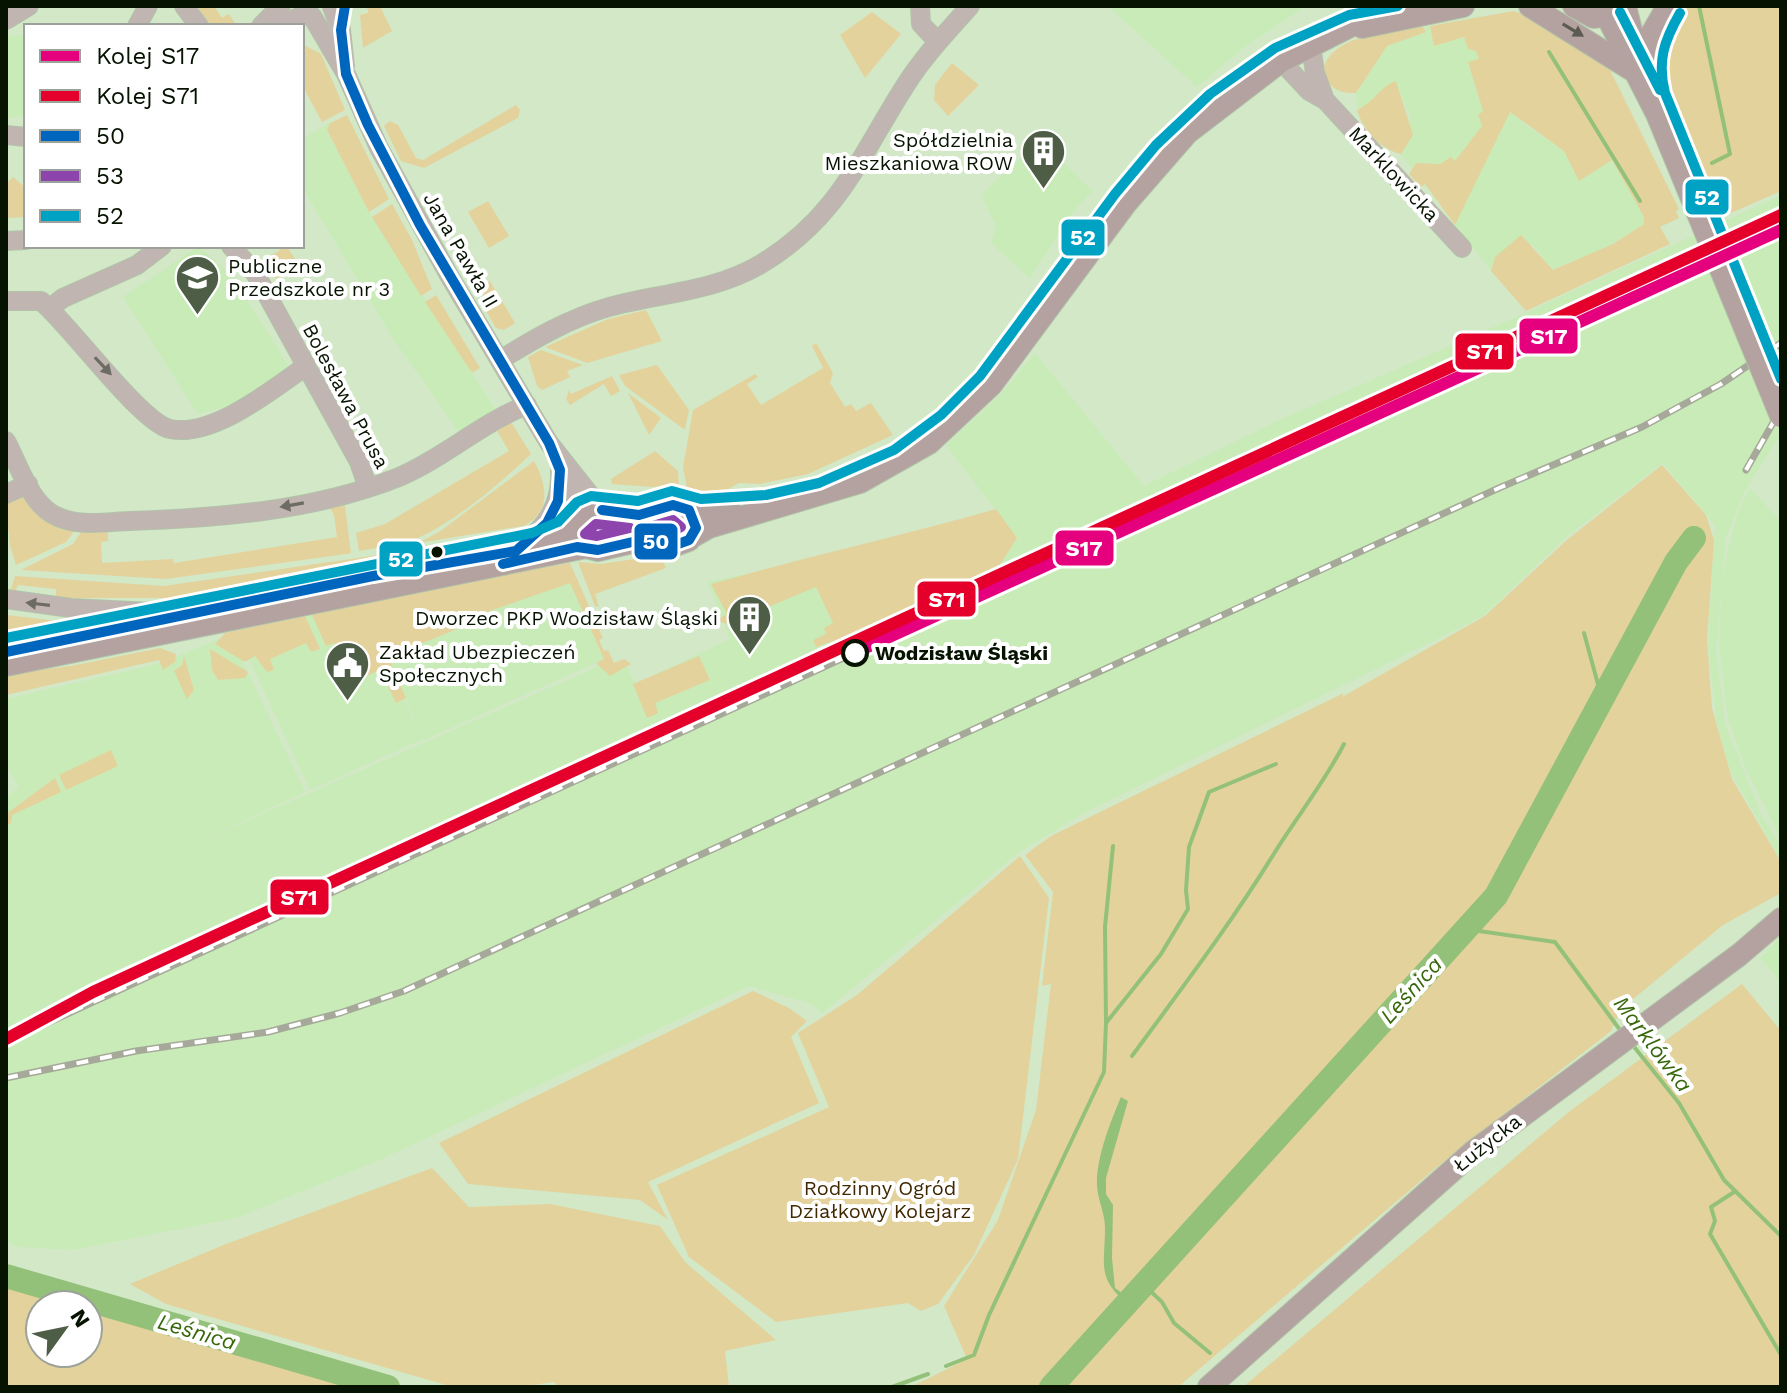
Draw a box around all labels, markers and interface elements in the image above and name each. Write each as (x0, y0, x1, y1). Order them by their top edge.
one-way arrow (1562, 23, 1584, 37)
legend (24, 24, 304, 248)
text: Kolej S17 (96, 42, 199, 70)
text: Kolej S71 (96, 82, 199, 110)
street label: Marklowicka (1344, 121, 1444, 227)
text: 50 (96, 122, 125, 150)
building icon: Spółdzielnia Mieszkaniowa ROW (1020, 127, 1068, 190)
place label: Spółdzielnia Mieszkaniowa ROW (825, 128, 1013, 175)
text: 53 (96, 162, 124, 190)
line badge: 52 (1684, 178, 1730, 216)
text: 52 (1694, 185, 1720, 210)
street label: Jana Pawła II (418, 188, 504, 312)
text: 52 (96, 202, 124, 230)
line badge: 52 (1060, 218, 1106, 257)
text: 52 (1070, 225, 1096, 250)
school or university icon: Publiczne Przedszkole nr 3 (173, 254, 221, 317)
place label: Publiczne Przedszkole nr 3 (228, 254, 390, 301)
line badge: S17 (1518, 317, 1579, 355)
street label: Bolesława Prusa (298, 319, 394, 473)
text: S17 (1530, 324, 1568, 349)
line badge: S71 (1454, 332, 1515, 371)
text: S71 (1466, 339, 1504, 364)
one-way arrow (93, 356, 111, 375)
one-way arrow (280, 500, 305, 512)
line badge: 50 (633, 522, 679, 561)
text: 50 (643, 529, 670, 554)
line badge: S17 (1054, 529, 1115, 567)
text: S17 (1065, 536, 1103, 561)
line badge: 52 (378, 540, 424, 578)
unlabelled marker (429, 544, 445, 560)
text: 52 (388, 547, 414, 572)
line badge: S71 (916, 580, 977, 618)
text: S71 (928, 587, 966, 612)
building icon: Dworzec PKP Wodzisław Śląski (725, 594, 773, 657)
one-way arrow (26, 597, 51, 610)
place label: Dworzec PKP Wodzisław Śląski (415, 606, 718, 630)
public building icon: Zakład Ubezpieczeń Społecznych (324, 640, 372, 703)
place label: Zakład Ubezpieczeń Społecznych (379, 640, 576, 687)
marker: Wodzisław Śląski (842, 640, 868, 666)
place label: Wodzisław Śląski (875, 641, 1048, 665)
line badge: S71 (269, 878, 330, 916)
text: S71 (280, 885, 318, 910)
water label: Leśnica (1375, 952, 1447, 1028)
water label: Marklówka (1609, 991, 1697, 1097)
street label: Łużycka (1448, 1109, 1526, 1177)
park label: Rodzinny Ogród Działkowy Kolejarz (789, 1176, 971, 1223)
north arrow (24, 1289, 104, 1369)
text: N (65, 1305, 95, 1332)
water label: Leśnica (155, 1309, 239, 1355)

